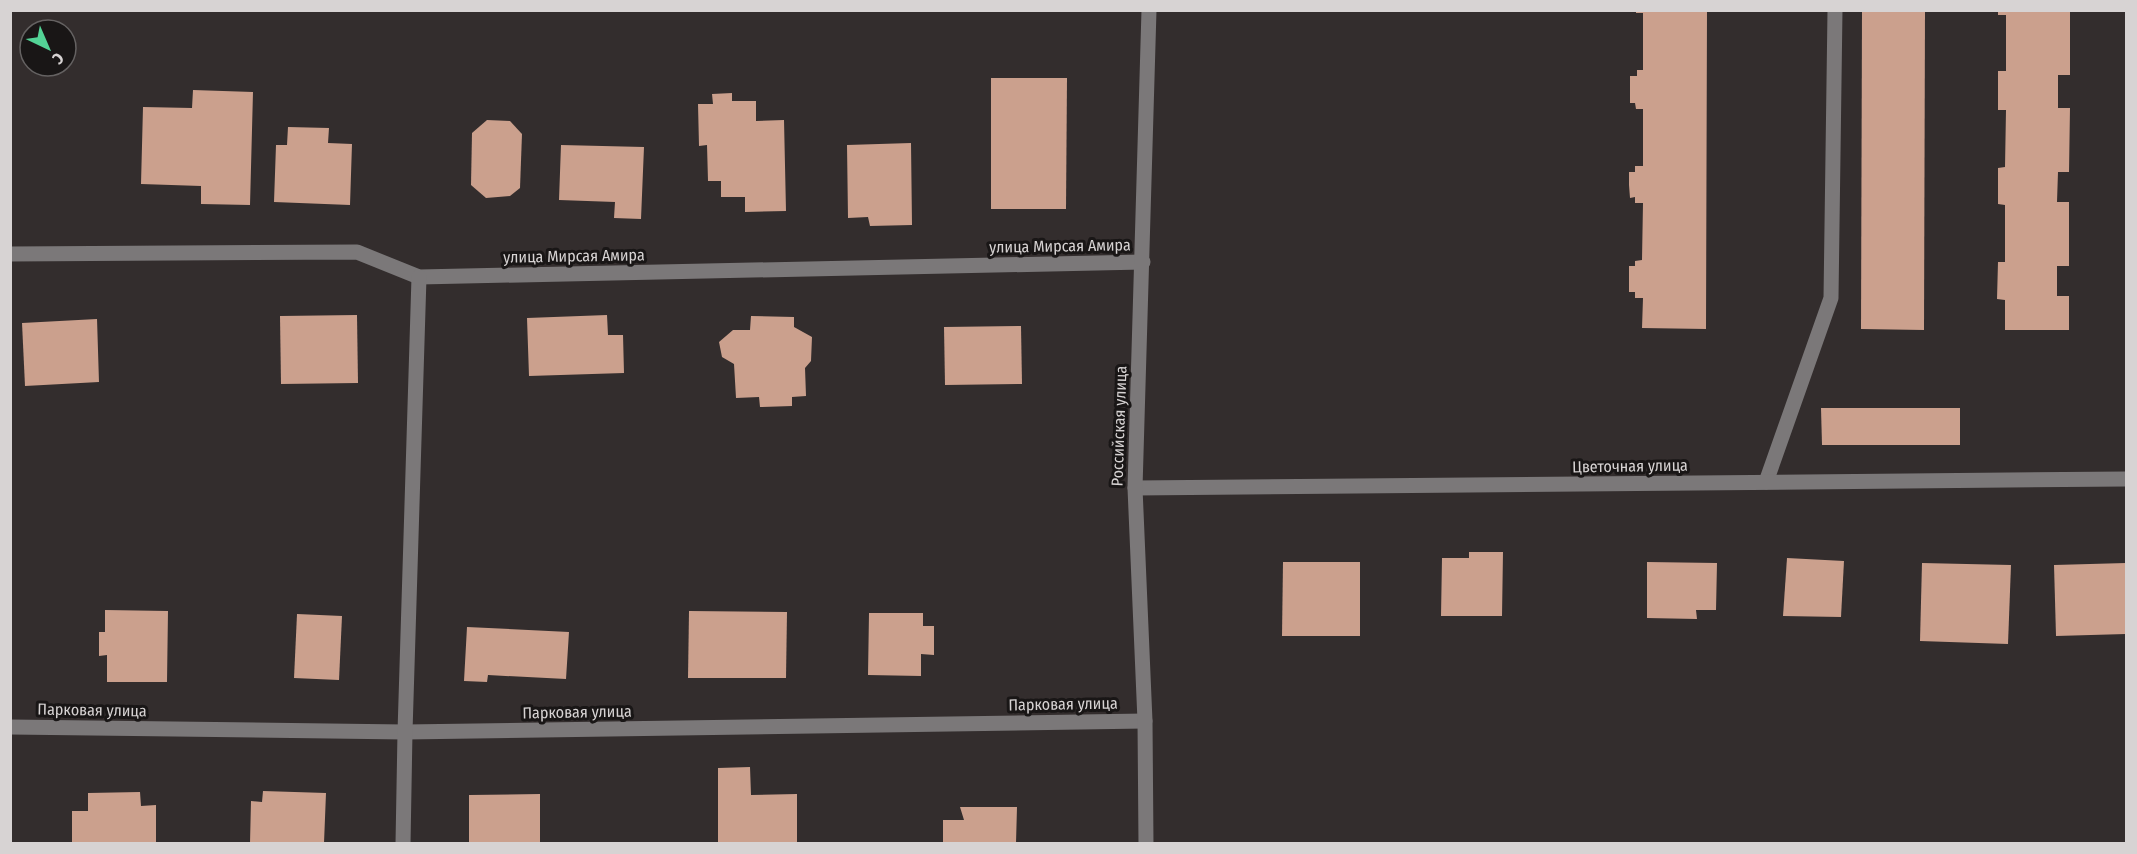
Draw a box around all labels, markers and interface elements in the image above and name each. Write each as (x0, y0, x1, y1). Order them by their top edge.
north arrow (18, 18, 78, 78)
text: С (48, 49, 68, 69)
street label: улица Мирсая Амира (989, 235, 1131, 257)
street label: улица Мирсая Амира (503, 245, 645, 267)
street label: Российская улица (1107, 365, 1131, 487)
street label: Цветочная улица (1572, 455, 1688, 477)
street label: Парковая улица (1008, 694, 1118, 714)
street label: Парковая улица (37, 700, 147, 720)
street label: Парковая улица (522, 702, 632, 722)

